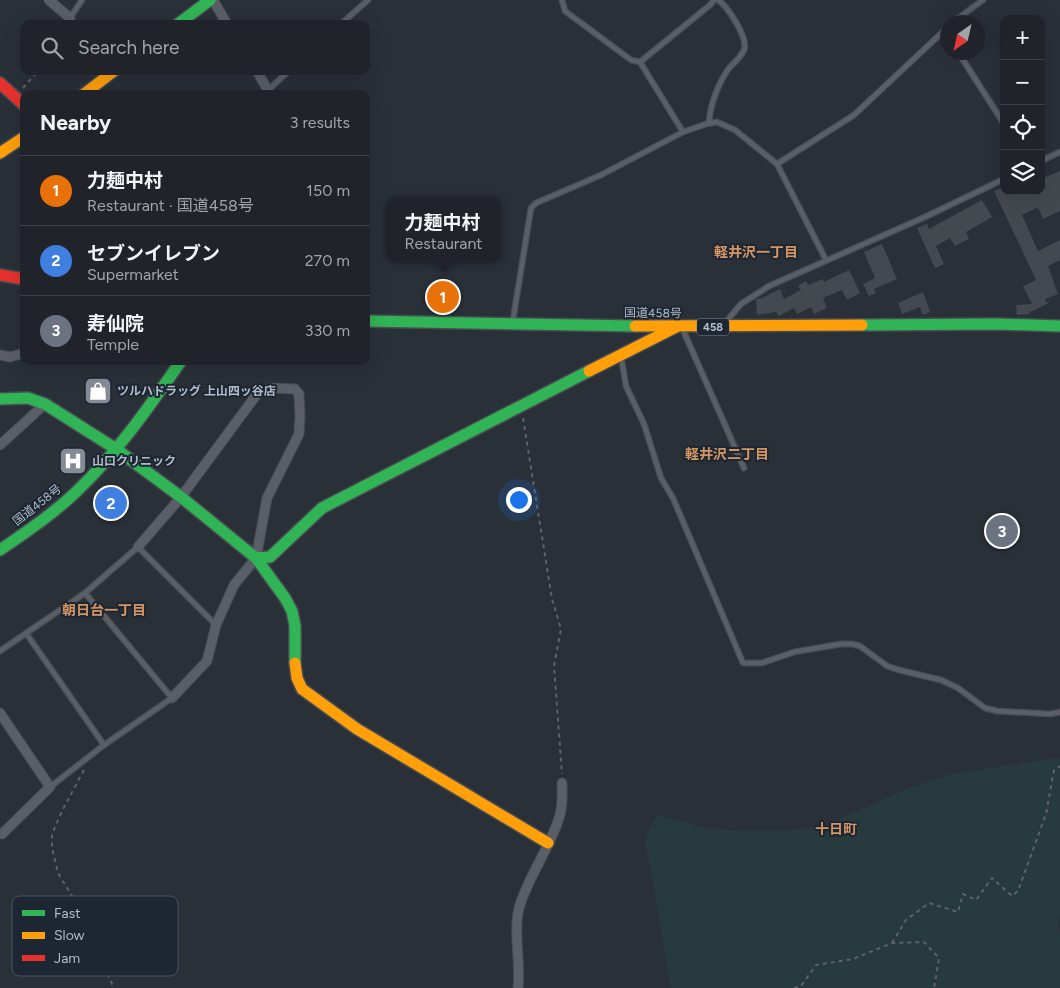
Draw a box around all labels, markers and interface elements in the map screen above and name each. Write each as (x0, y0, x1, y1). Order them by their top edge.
north arrow (940, 15, 985, 60)
map controls (1000, 15, 1045, 195)
button: + (1000, 15, 1045, 60)
search box (20, 20, 370, 75)
icon: search (38, 34, 66, 62)
text: Search here (78, 36, 180, 59)
button: − (1000, 60, 1045, 105)
button: locate (1000, 105, 1045, 150)
text: Nearby (40, 110, 111, 135)
text: 3 results (290, 113, 350, 132)
button: layers (1000, 150, 1045, 195)
text: 力麺中村 (87, 169, 163, 192)
text: 1 (53, 181, 59, 200)
text: 150 m (306, 181, 350, 200)
text: Restaurant · 国道458号 (87, 196, 254, 215)
popup (386, 197, 501, 262)
text: 力麺中村 (405, 211, 481, 234)
text: Restaurant (405, 234, 482, 253)
text: セブンイレブン (87, 242, 220, 265)
district label: 軽井沢一丁目 (714, 244, 798, 261)
text: 2 (51, 251, 61, 270)
text: 270 m (305, 251, 350, 270)
text: Supermarket (87, 265, 179, 284)
pin: 1 (427, 278, 459, 316)
street label: 国道458号 (624, 305, 682, 321)
text: 寿仙院 (87, 312, 144, 335)
road number: 458 (697, 318, 729, 336)
text: 3 (52, 321, 60, 340)
text: 330 m (305, 321, 350, 340)
text: Temple (87, 335, 139, 354)
shop icon: ツルハドラッグ 上山四ッ谷店 (83, 376, 113, 406)
place label: ツルハドラッグ 上山四ッ谷店 (117, 384, 276, 398)
hospital icon: 山口クリニック (58, 446, 88, 476)
district label: 軽井沢二丁目 (685, 446, 769, 463)
place label: 山口クリニック (92, 454, 176, 468)
street label: 国道458号 (10, 482, 64, 528)
pin: 2 (95, 484, 127, 522)
your location (506, 487, 532, 513)
pin: 3 (986, 512, 1018, 550)
district label: 朝日台一丁目 (62, 602, 146, 619)
district label: 十日町 (815, 821, 857, 838)
legend (12, 896, 178, 976)
text: Fast (54, 905, 80, 922)
text: Slow (54, 927, 85, 944)
text: Jam (54, 950, 80, 967)

